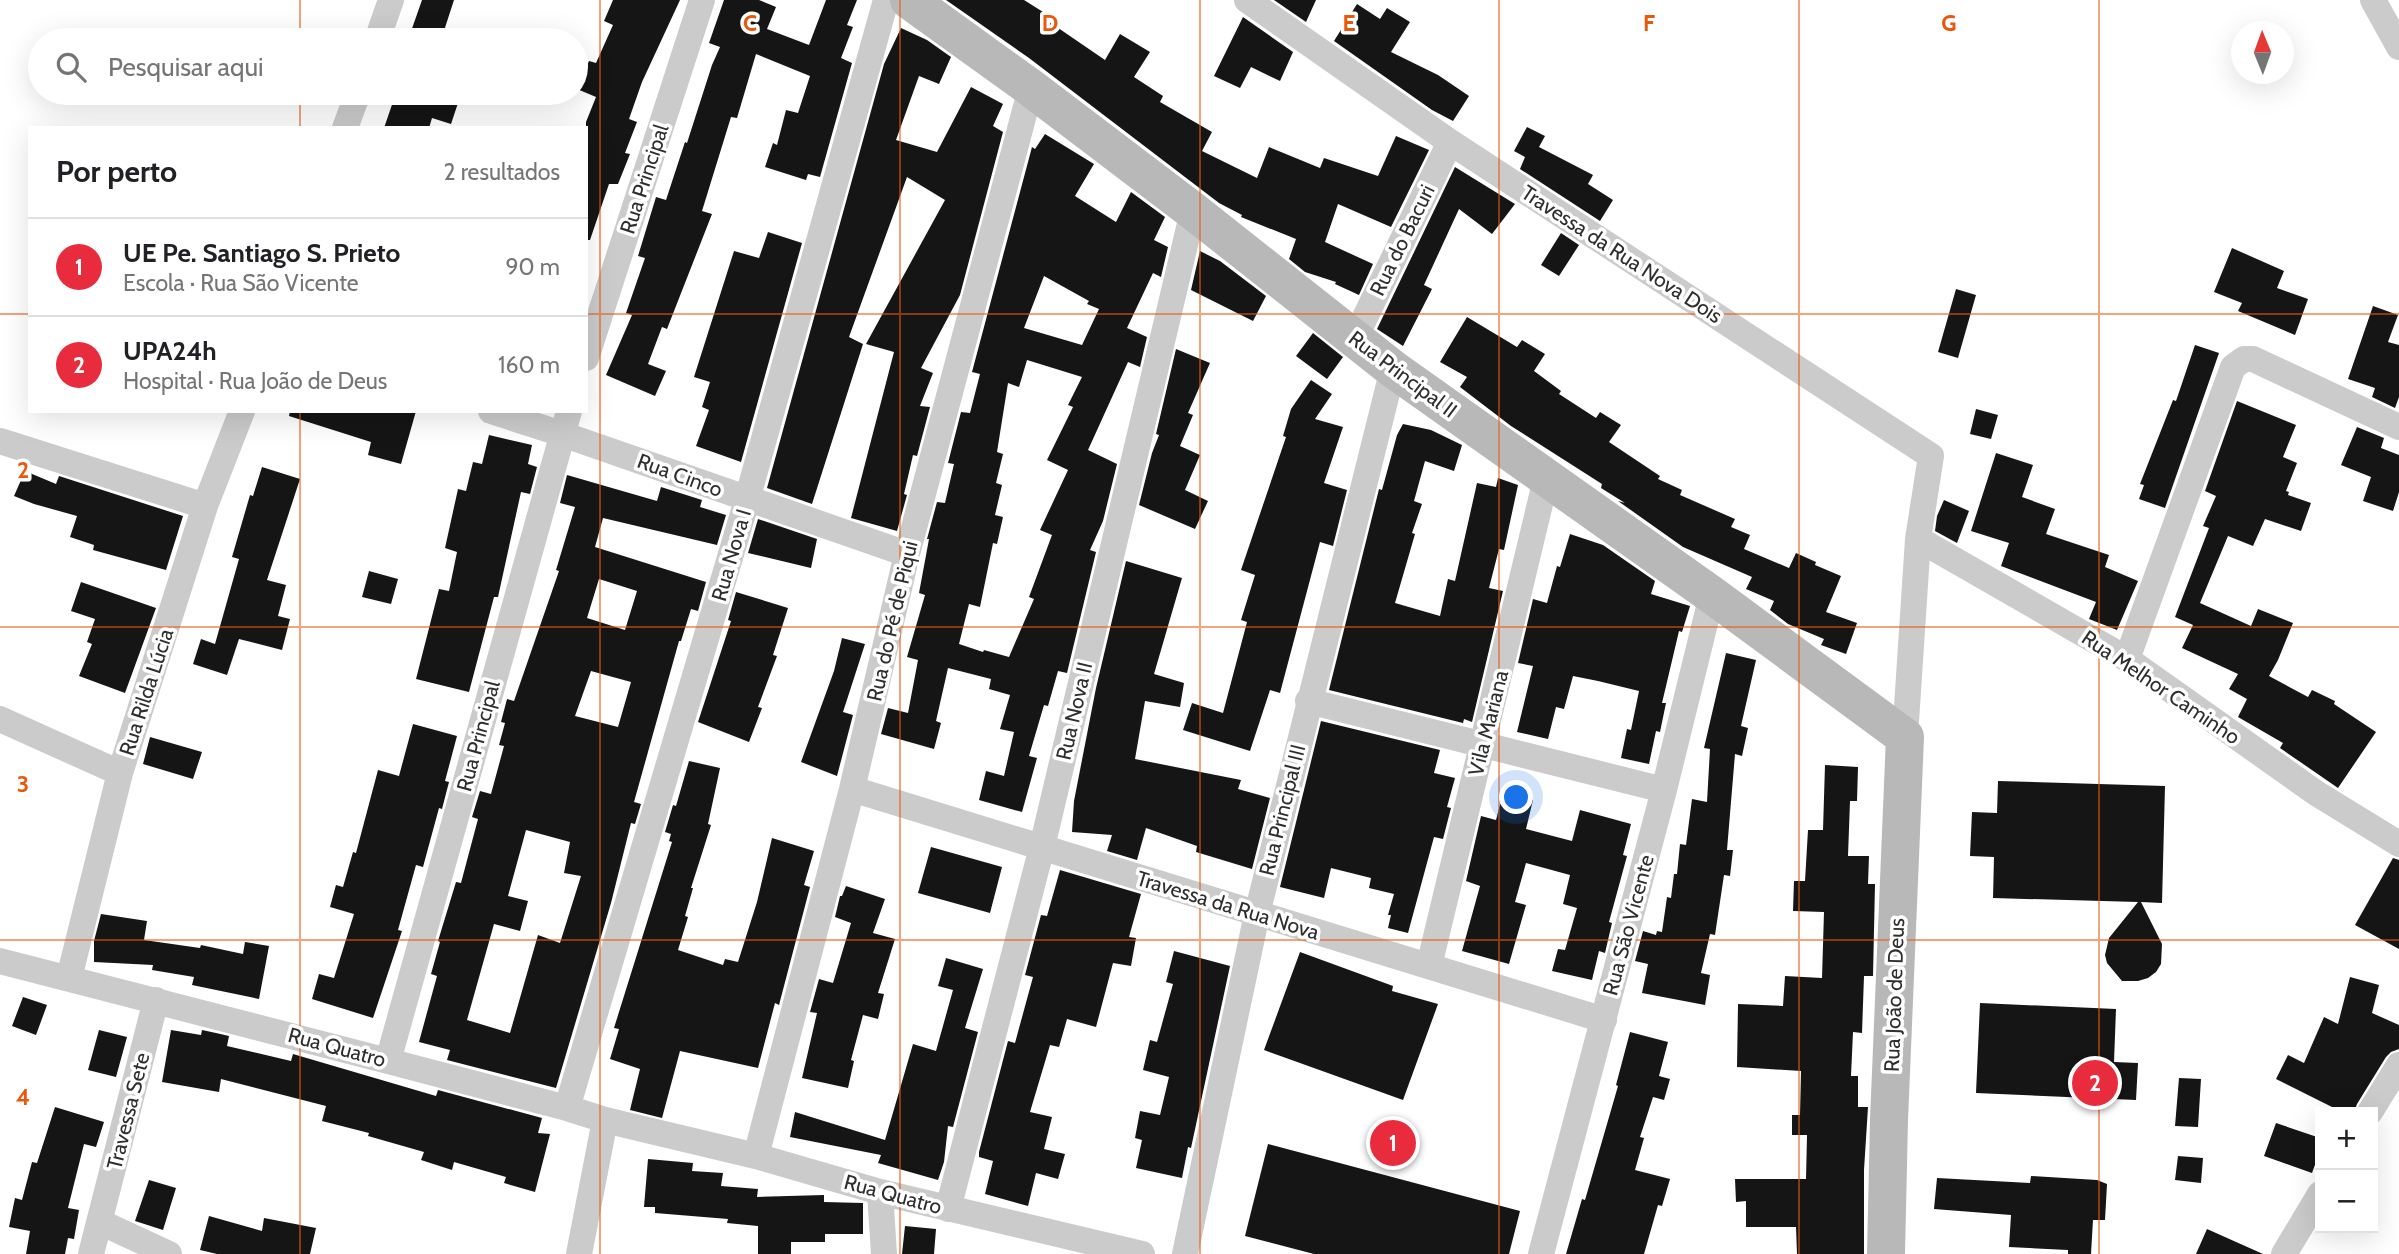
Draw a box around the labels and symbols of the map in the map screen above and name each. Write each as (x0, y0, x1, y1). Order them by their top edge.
text: C (743, 9, 757, 37)
text: D (1042, 9, 1058, 37)
text: E (1342, 9, 1356, 37)
text: F (1643, 9, 1655, 37)
text: G (1941, 9, 1957, 37)
north arrow (2231, 21, 2294, 84)
street label: Rua Principal (615, 121, 673, 237)
street label: Rua do Bacuri (1364, 180, 1440, 300)
street label: Travessa da Rua Nova Dois (1517, 180, 1727, 328)
street label: Rua Principal II (1344, 325, 1462, 423)
street label: Rua Cinco (634, 448, 726, 502)
text: 2 (17, 456, 29, 484)
street label: Rua Nova I (706, 506, 756, 604)
street label: Rua do Pé de Piqui (861, 538, 923, 704)
street label: Rua Rilda Lúcia (114, 625, 178, 759)
street label: Rua Melhor Caminho (2077, 625, 2245, 749)
street label: Rua Nova II (1051, 660, 1097, 762)
street label: Vila Mariana (1463, 668, 1513, 778)
street label: Rua Principal (451, 678, 505, 794)
street label: Rua Principal III (1254, 742, 1310, 878)
text: 3 (17, 770, 29, 798)
your location (1499, 780, 1533, 814)
street label: Rua São Vicente (1597, 852, 1659, 998)
street label: Travessa da Rua Nova (1134, 865, 1322, 945)
street label: Rua João de Deus (1879, 917, 1909, 1072)
street label: Rua Quatro (285, 1022, 389, 1072)
street label: Travessa Sete (101, 1050, 155, 1172)
pin: 2 (2072, 1057, 2118, 1109)
text: 4 (16, 1083, 30, 1111)
pin: 1 (1370, 1117, 1416, 1169)
street label: Rua Quatro (841, 1169, 945, 1219)

